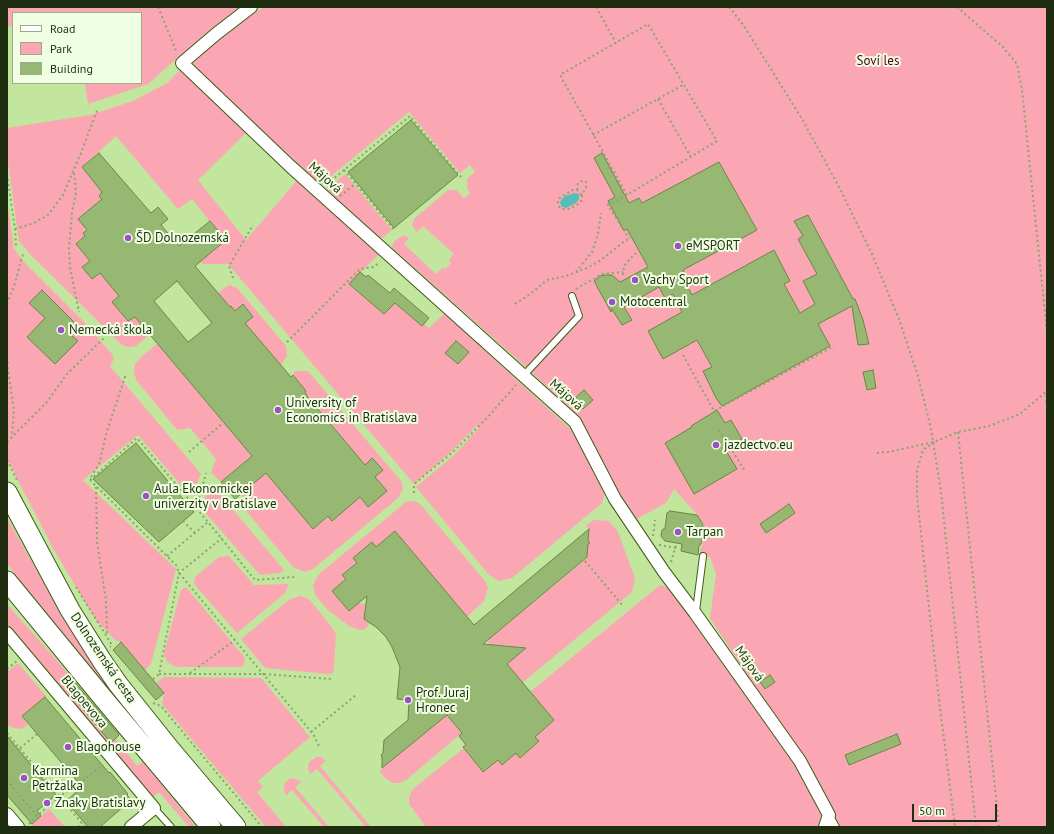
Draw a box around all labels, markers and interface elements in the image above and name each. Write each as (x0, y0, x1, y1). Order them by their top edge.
legend (12, 12, 142, 84)
text: Road (50, 21, 75, 36)
text: Park (50, 41, 72, 56)
park label: Soví les (857, 53, 899, 69)
text: Building (50, 61, 93, 76)
street label: Májová (305, 159, 345, 197)
place label: ŠD Dolnozemská (136, 230, 229, 246)
marker: ŠD Dolnozemská (123, 233, 133, 243)
place label: eMSPORT (686, 238, 740, 254)
marker: eMSPORT (673, 241, 683, 251)
place label: Vachy Sport (643, 272, 709, 288)
marker: Vachy Sport (630, 275, 640, 285)
place label: Motocentral (620, 294, 687, 310)
marker: Motocentral (607, 297, 617, 307)
place label: Nemecká škola (69, 322, 152, 338)
marker: Nemecká škola (56, 325, 66, 335)
street label: Májová (546, 376, 586, 414)
place label: University of Economics in Bratislava (286, 395, 417, 426)
marker: University of Economics in Bratislava (273, 405, 283, 415)
place label: jazdectvo.eu (724, 437, 793, 453)
marker: jazdectvo.eu (711, 440, 721, 450)
place label: Aula Ekonomickej univerzity v Bratislave (154, 481, 277, 512)
marker: Aula Ekonomickej univerzity v Bratislave (141, 491, 151, 501)
place label: Tarpan (686, 524, 723, 540)
marker: Tarpan (673, 527, 683, 537)
street label: Dolnozemská cesta (67, 610, 139, 706)
street label: Májová (731, 643, 767, 685)
street label: Blagoevova (58, 673, 110, 731)
place label: Prof. Juraj Hronec (416, 685, 469, 716)
marker: Prof. Juraj Hronec (403, 695, 413, 705)
place label: Blagohouse (76, 739, 141, 755)
marker: Blagohouse (63, 742, 73, 752)
place label: Karmina Petržalka (32, 763, 83, 794)
marker: Karmina Petržalka (19, 773, 29, 783)
place label: Znaky Bratislavy (55, 795, 146, 811)
scale bar (914, 796, 999, 822)
marker: Znaky Bratislavy (42, 798, 52, 808)
text: 50 m (919, 803, 945, 818)

